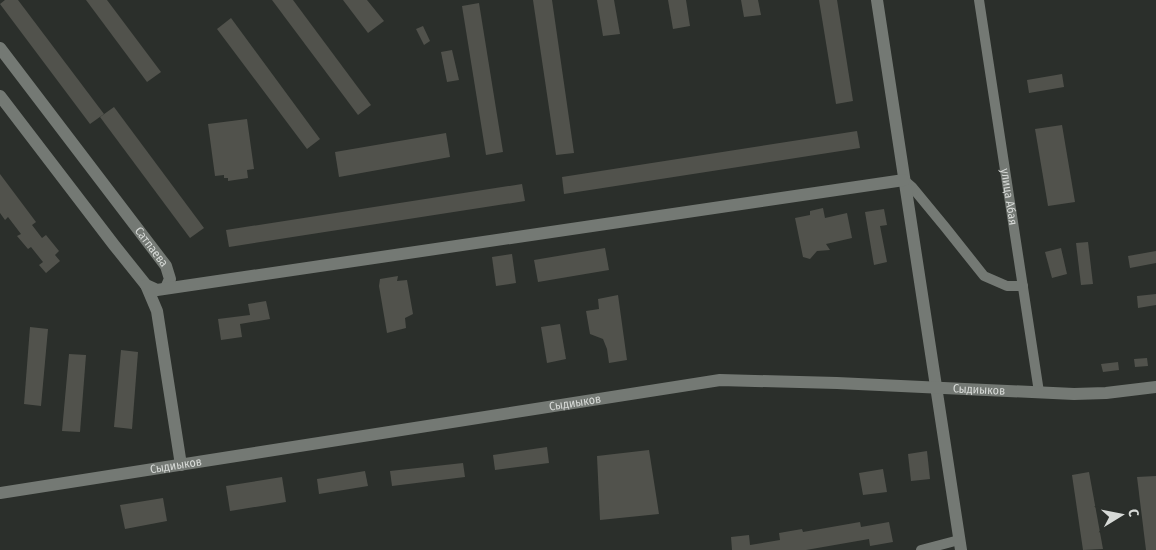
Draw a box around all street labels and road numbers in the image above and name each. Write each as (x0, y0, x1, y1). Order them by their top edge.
street label: улица Абая (998, 167, 1020, 226)
street label: Сатпаева (132, 224, 171, 270)
street label: Сыдиыков (953, 381, 1005, 398)
street label: Сыдиыков (548, 392, 602, 414)
street label: Сыдиыков (149, 454, 203, 476)

